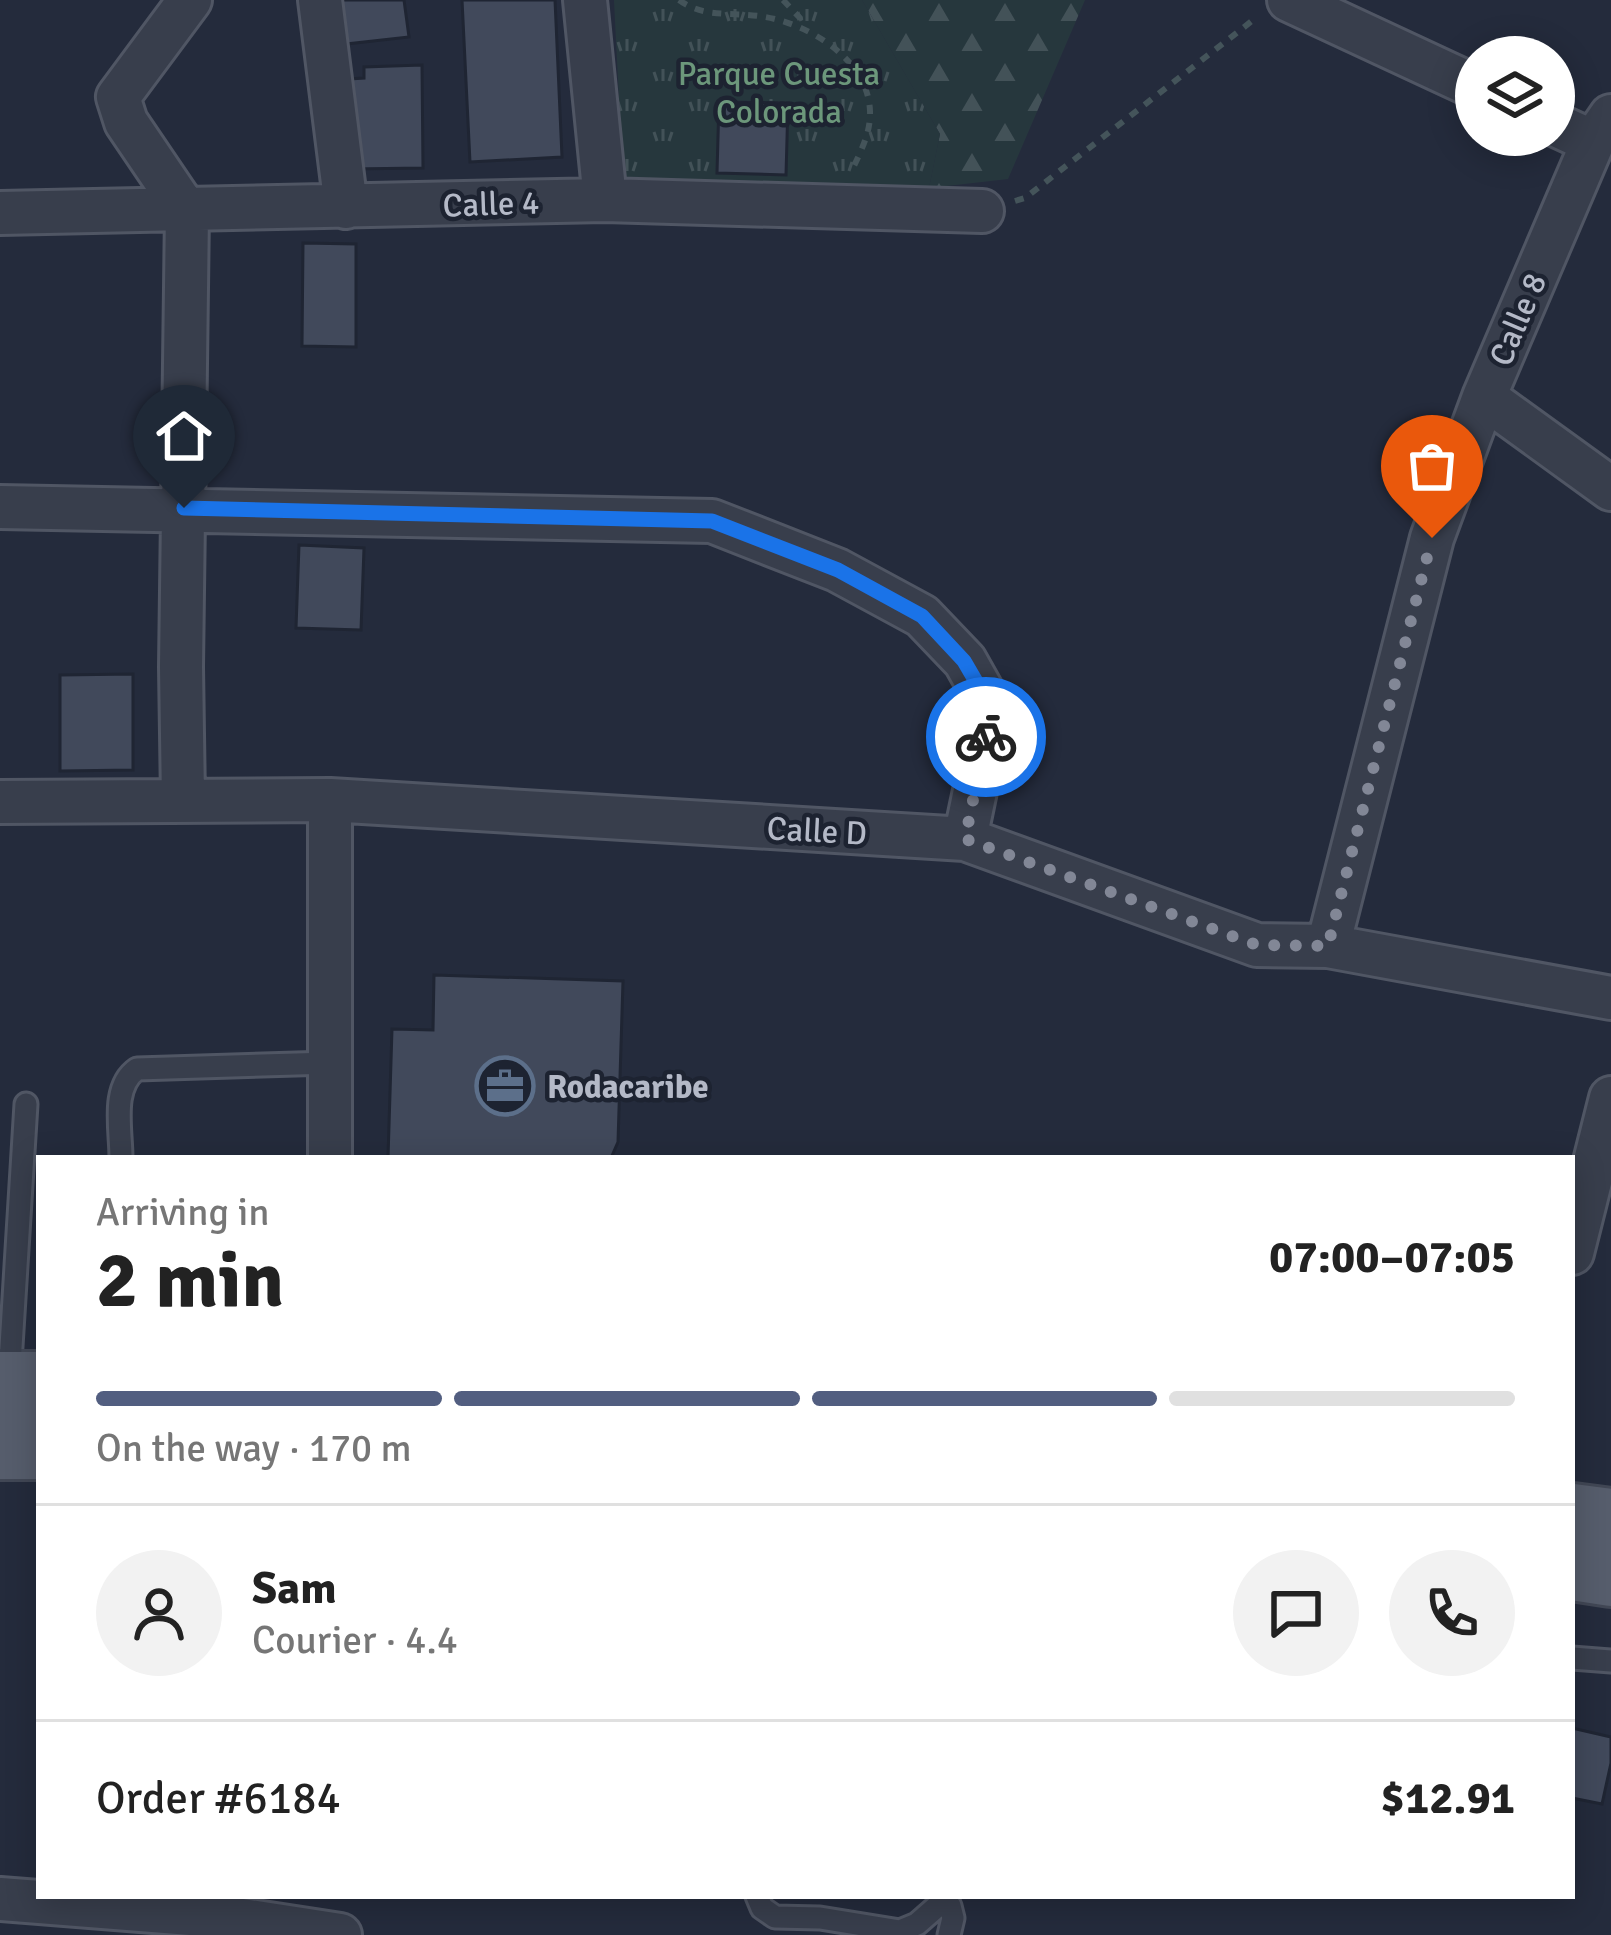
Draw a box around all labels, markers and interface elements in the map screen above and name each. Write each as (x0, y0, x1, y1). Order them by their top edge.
map controls (1455, 36, 1575, 156)
button: layers (1455, 36, 1575, 156)
park label: Parque Cuesta Colorada (678, 54, 880, 133)
street label: Calle 4 (442, 182, 540, 227)
street label: Calle 8 (1481, 267, 1556, 372)
pin (133, 385, 235, 508)
icon: home (151, 403, 217, 469)
pin (1381, 415, 1483, 538)
icon: bag (1399, 433, 1465, 499)
courier (926, 677, 1046, 797)
icon: bike (953, 704, 1019, 770)
street label: Calle D (766, 808, 868, 855)
office icon: Rodacaribe (474, 1055, 536, 1117)
place label: Rodacaribe (547, 1067, 709, 1108)
text: Arriving in (96, 1188, 270, 1236)
text: 07:00–07:05 (1269, 1230, 1515, 1285)
text: 2 min (96, 1233, 284, 1329)
text: On the way · 170 m (96, 1424, 412, 1472)
button: person (96, 1550, 222, 1676)
button: chat (1233, 1550, 1359, 1676)
button: phone (1389, 1550, 1515, 1676)
text: Sam (252, 1561, 337, 1616)
text: Courier · 4.4 (252, 1616, 458, 1664)
text: Order #6184 (96, 1771, 341, 1826)
text: $12.91 (1381, 1771, 1515, 1826)

